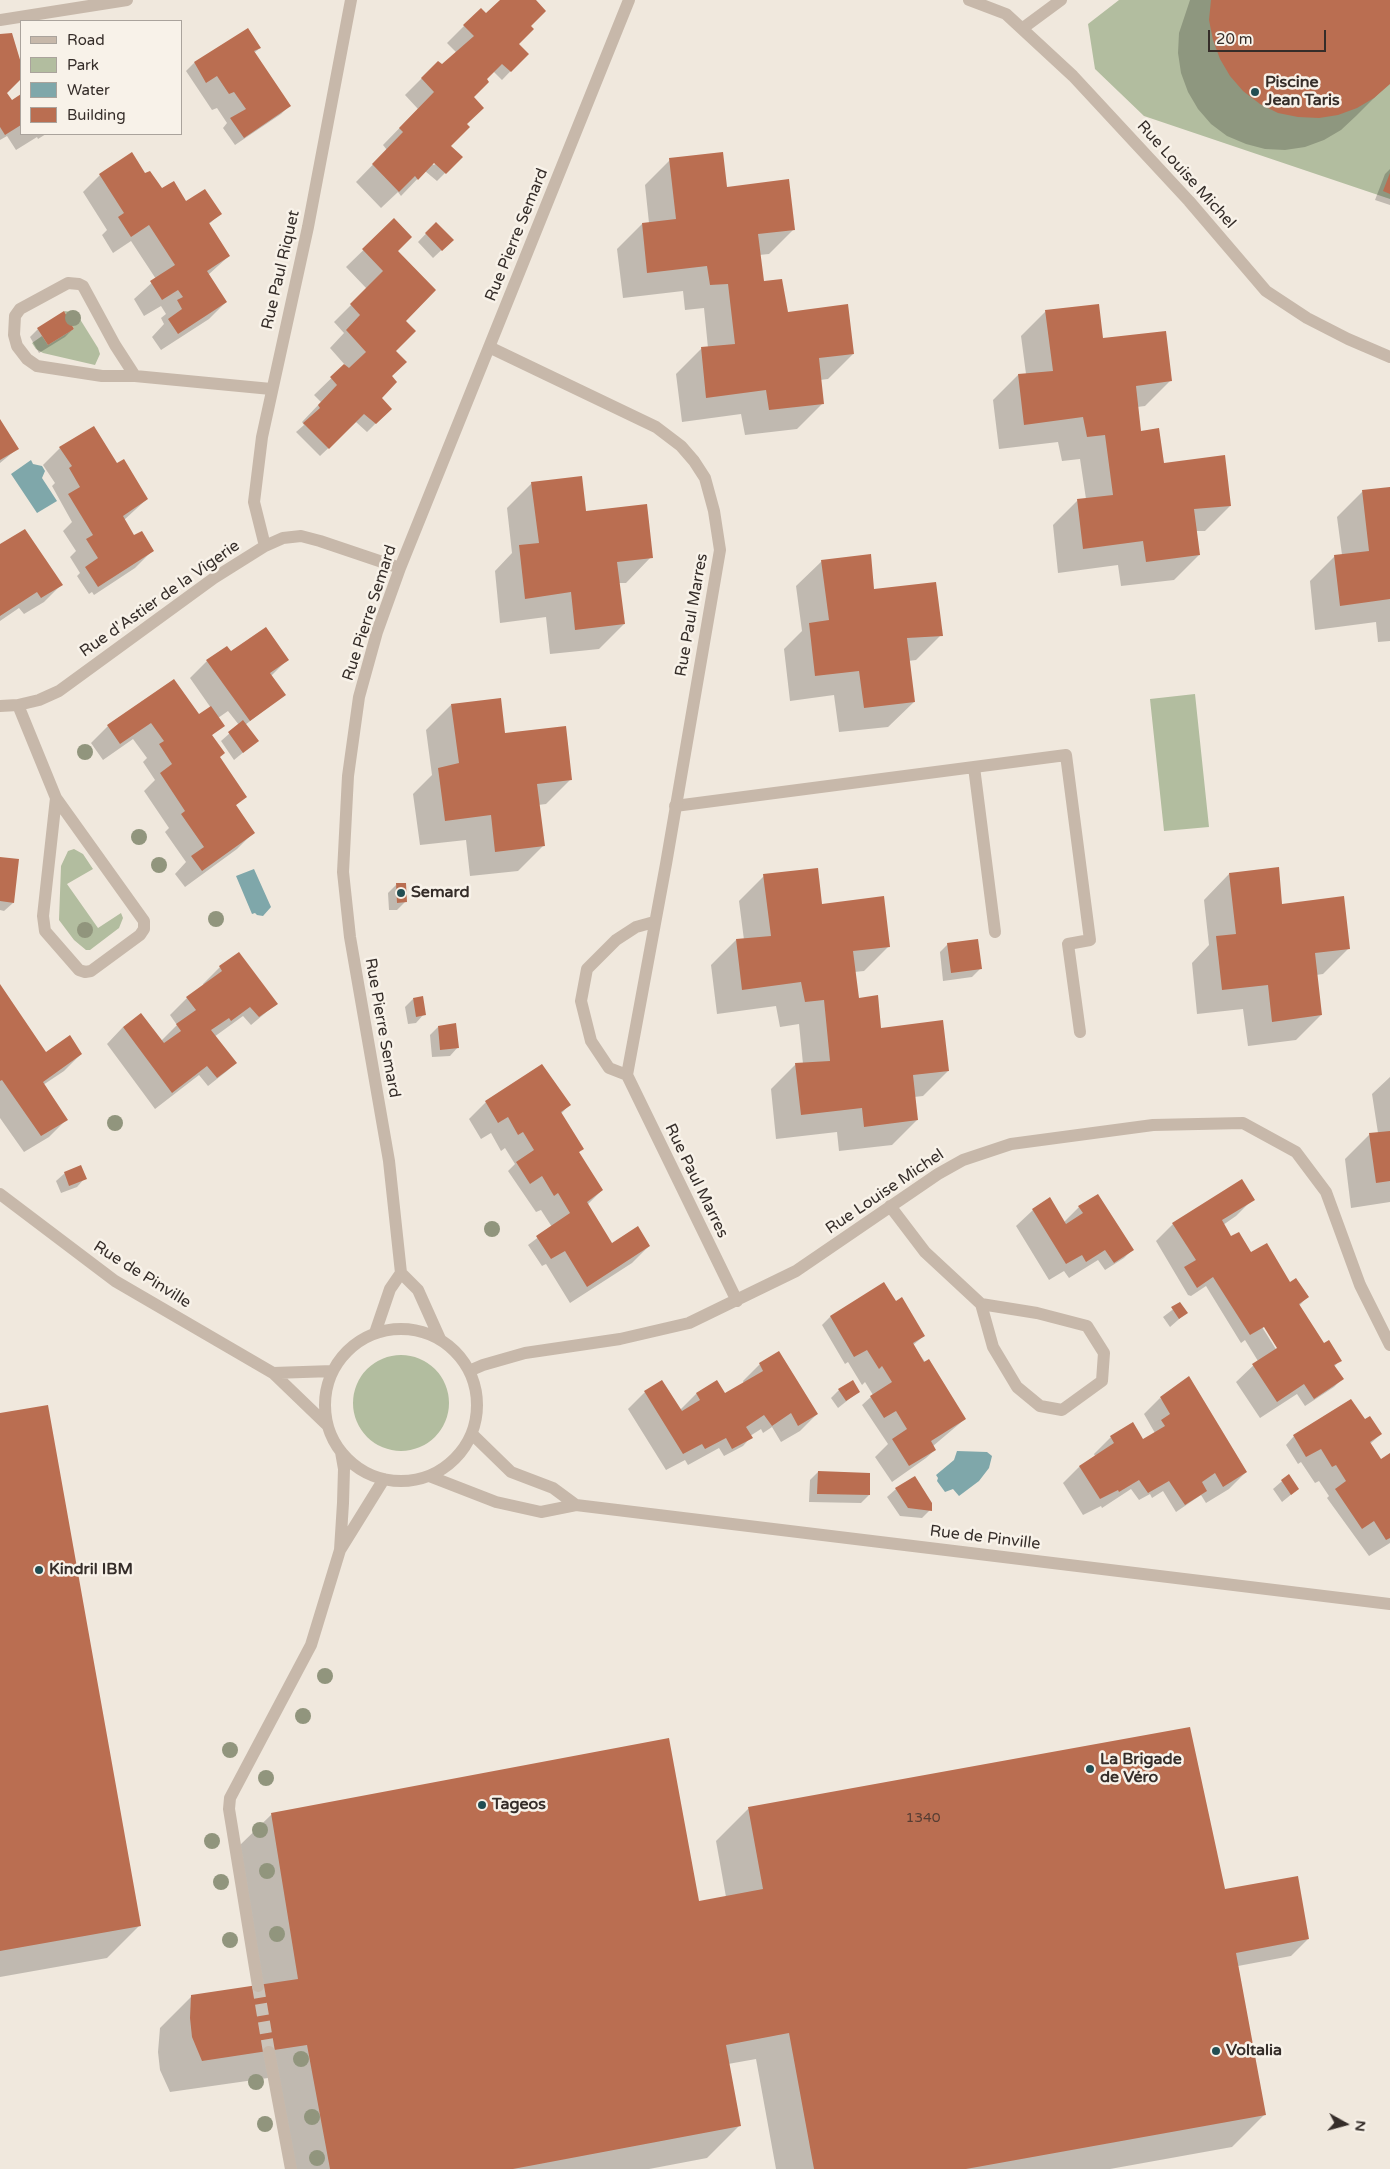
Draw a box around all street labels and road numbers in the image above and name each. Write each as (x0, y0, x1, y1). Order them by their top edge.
street label: Rue Louise Michel (1133, 117, 1239, 233)
street label: Rue Pierre Semard (482, 166, 552, 304)
street label: Rue Paul Riquet (258, 208, 304, 332)
street label: Rue d'Astier de la Vigerie (76, 536, 244, 662)
street label: Rue Pierre Semard (339, 543, 401, 683)
street label: Rue Paul Marres (672, 552, 712, 678)
street label: Rue Pierre Semard (360, 956, 404, 1100)
street label: Rue Paul Marres (660, 1121, 732, 1241)
street label: Rue Louise Michel (822, 1145, 948, 1239)
street label: Rue de Pinville (90, 1237, 194, 1313)
street label: Rue de Pinville (929, 1522, 1041, 1554)

